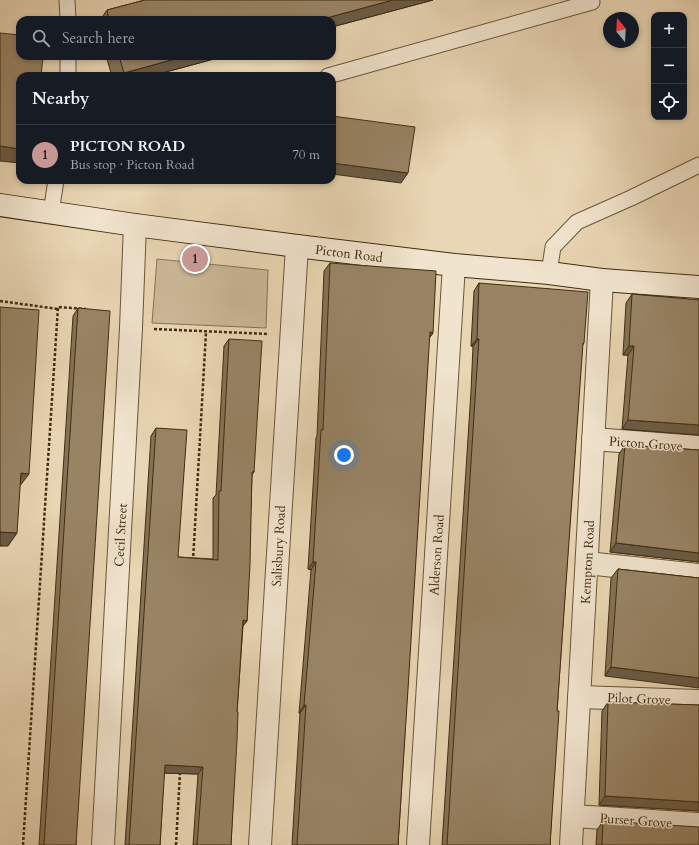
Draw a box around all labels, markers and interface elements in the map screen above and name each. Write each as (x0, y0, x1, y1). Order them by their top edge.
north arrow (603, 12, 639, 48)
map controls (651, 12, 687, 120)
button: + (651, 12, 687, 48)
search box (16, 16, 336, 60)
icon: search (30, 27, 52, 49)
text: Search here (62, 28, 135, 48)
button: − (651, 48, 687, 84)
button: locate (651, 84, 687, 120)
text: Nearby (32, 87, 89, 110)
text: PICTON ROAD (70, 136, 185, 156)
text: 1 (42, 146, 48, 164)
text: 70 m (292, 146, 320, 164)
text: Bus stop · Picton Road (70, 156, 194, 174)
street label: Picton Road (314, 241, 384, 267)
pin: 1 (182, 244, 208, 274)
street label: Picton Grove (608, 432, 683, 456)
your location (334, 445, 354, 465)
street label: Cecil Street (110, 503, 132, 567)
street label: Salisbury Road (268, 505, 290, 587)
street label: Alderson Road (425, 514, 449, 596)
street label: Kempton Road (577, 520, 599, 605)
street label: Pilot Grove (607, 689, 671, 709)
street label: Purser Grove (599, 809, 673, 833)

